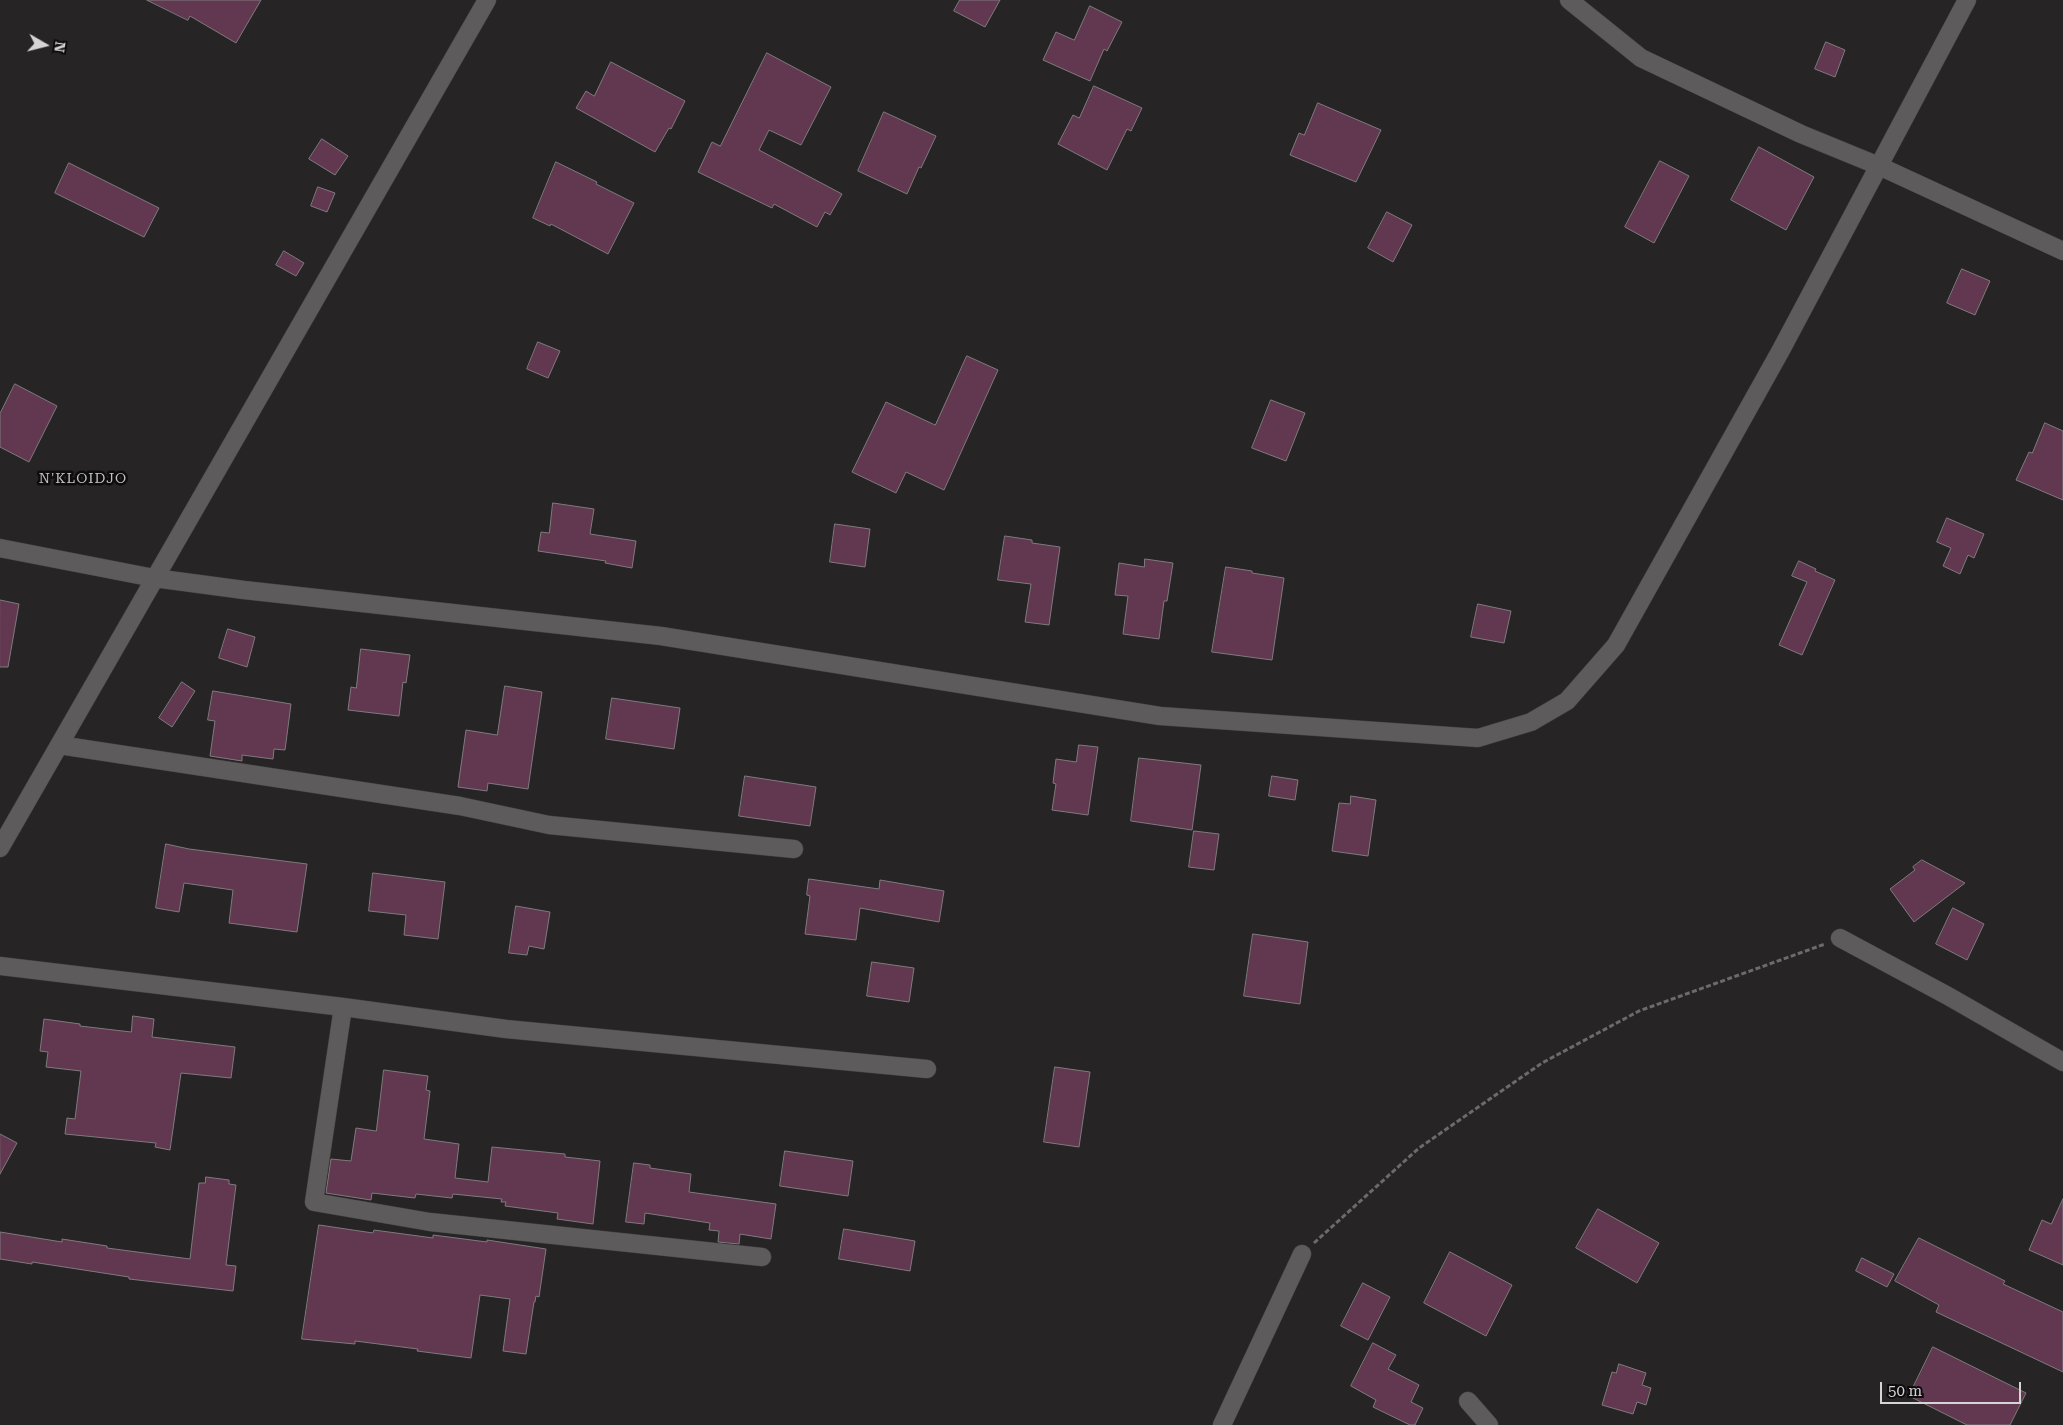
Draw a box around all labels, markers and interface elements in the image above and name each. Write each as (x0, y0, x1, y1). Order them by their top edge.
north arrow (20, 20, 70, 70)
text: N (51, 41, 69, 54)
district label: N'KLOIDJO (38, 471, 128, 487)
scale bar (1883, 1372, 2024, 1404)
text: 50 m (1888, 1382, 1922, 1400)

